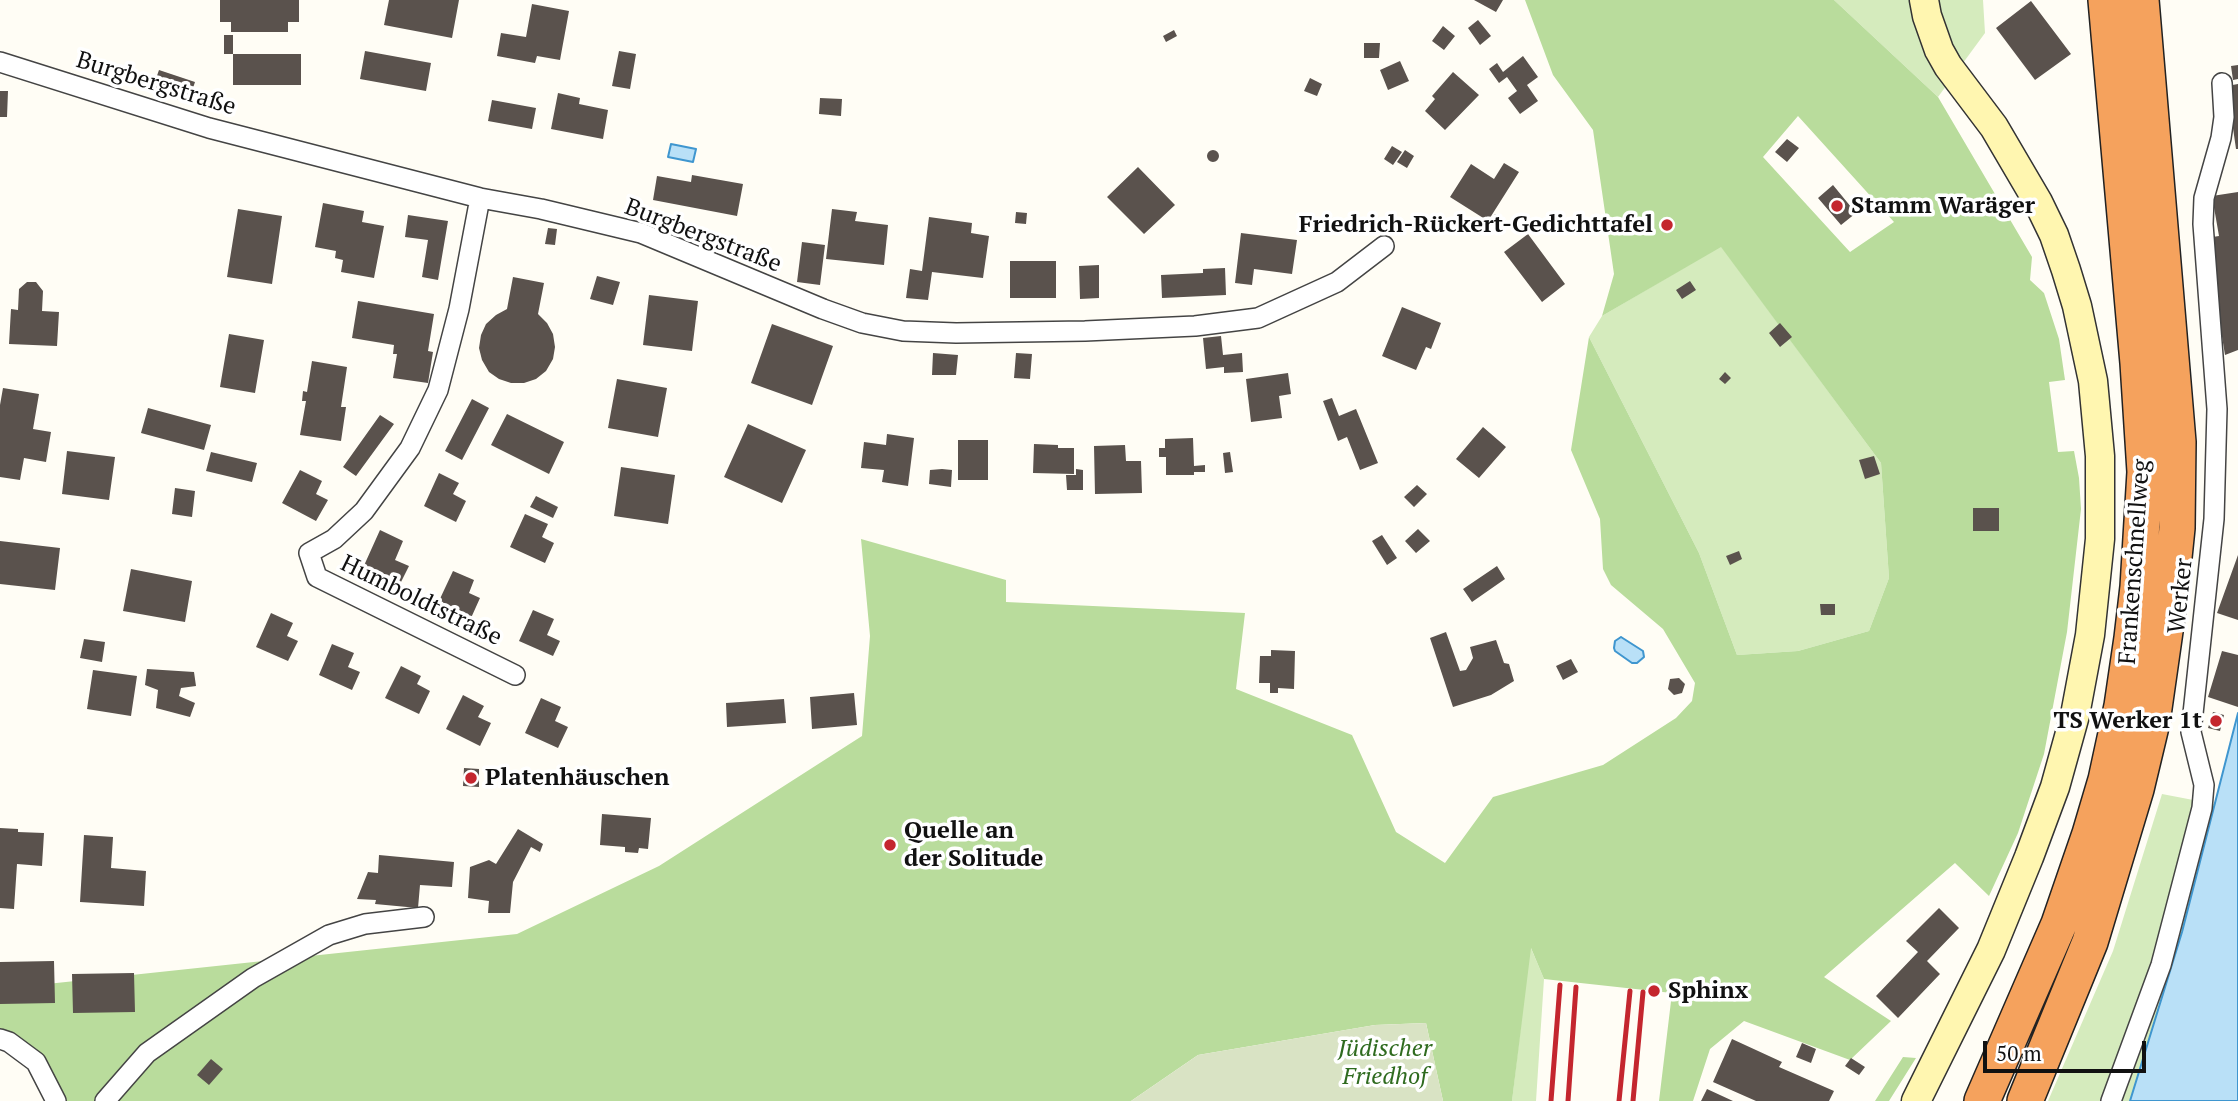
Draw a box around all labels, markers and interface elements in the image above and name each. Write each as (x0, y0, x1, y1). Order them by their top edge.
street label: Burgbergstraße (73, 46, 239, 122)
place label: Stamm Waräger (1851, 192, 2035, 220)
street label: Burgbergstraße (621, 193, 785, 279)
marker: Stamm Waräger (1829, 198, 1845, 214)
place label: Friedrich-Rückert-Gedichttafel (1299, 211, 1653, 239)
marker: Friedrich-Rückert-Gedichttafel (1659, 217, 1675, 233)
street label: Frankenschnellweg (2113, 459, 2157, 665)
street label: Humboldtstraße (336, 550, 506, 652)
street label: Werker (2163, 557, 2199, 635)
place label: TS Werker 1t (2053, 707, 2202, 735)
marker: TS Werker 1t (2208, 713, 2224, 729)
place label: Platenhäuschen (485, 764, 669, 792)
marker: Platenhäuschen (463, 770, 479, 786)
place label: Quelle an der Solitude (904, 817, 1043, 873)
marker: Quelle an der Solitude (882, 837, 898, 853)
place label: Sphinx (1668, 977, 1748, 1005)
marker: Sphinx (1646, 983, 1662, 999)
scale bar (1986, 1028, 2149, 1072)
park label: Jüdischer Friedhof (1338, 1035, 1432, 1091)
text: 50 m (1996, 1039, 2042, 1067)

